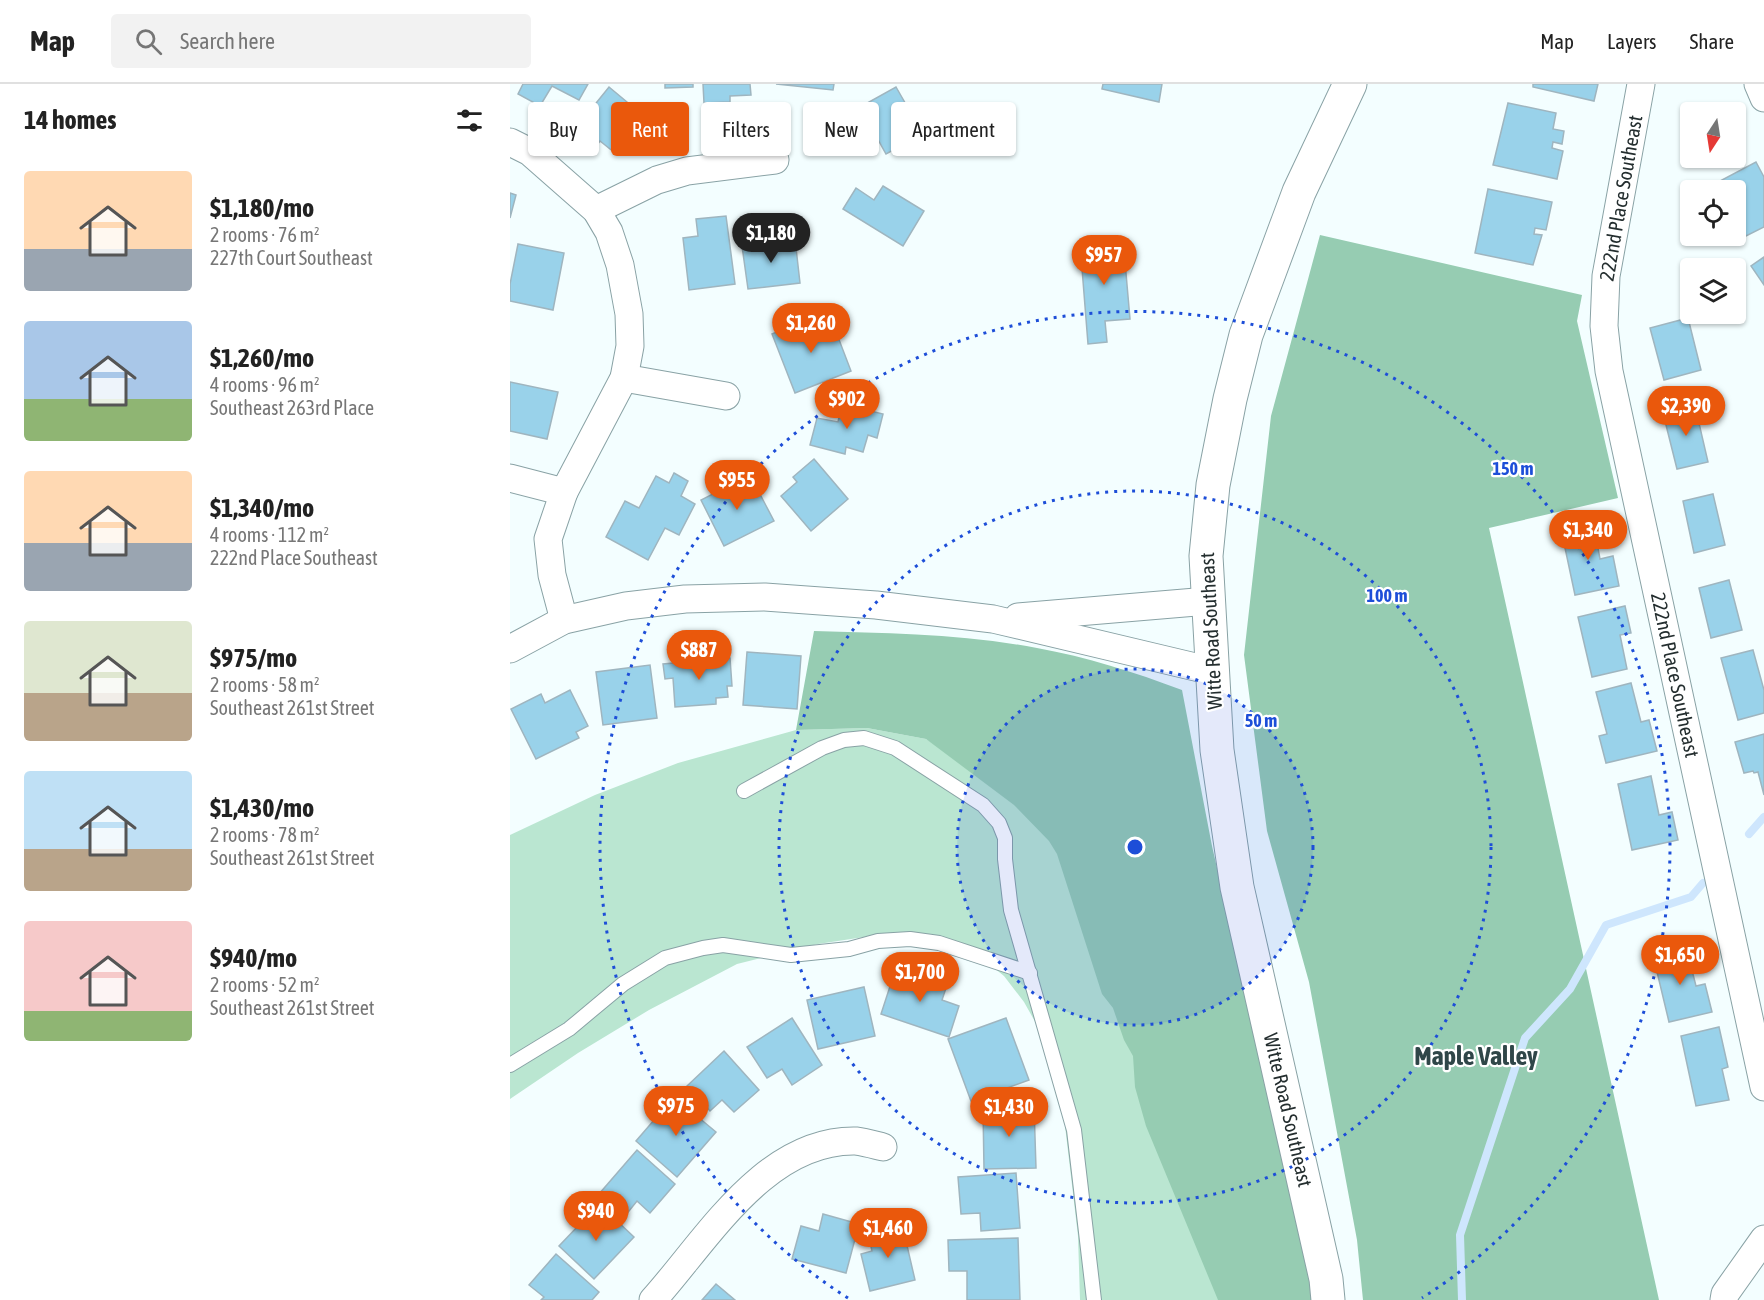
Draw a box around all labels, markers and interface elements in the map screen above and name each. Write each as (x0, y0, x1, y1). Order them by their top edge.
search box (111, 14, 531, 68)
text: Map (30, 25, 75, 57)
icon: search (132, 25, 165, 58)
text: Search here (180, 28, 275, 54)
text: Map (1540, 29, 1574, 53)
text: Layers (1607, 29, 1657, 53)
text: Share (1690, 29, 1734, 53)
chip: Buy (528, 102, 599, 156)
chip: Rent (611, 102, 689, 156)
chip: Filters (701, 102, 791, 156)
chip: New (803, 102, 879, 156)
chip: Apartment (891, 102, 1016, 156)
north arrow (1680, 102, 1746, 168)
map controls (1680, 102, 1746, 324)
icon: filters (453, 104, 486, 137)
text: 14 homes (24, 105, 117, 135)
street label: 222nd Place Southeast (1595, 113, 1646, 283)
button: locate (1680, 180, 1746, 246)
text: $1,180/mo (210, 193, 314, 223)
icon: home (72, 195, 144, 267)
pin: $1,180 (722, 213, 820, 264)
text: $1,180 (746, 221, 796, 244)
text: 2 rooms · 76 m² (210, 223, 320, 246)
pin: $957 (1068, 235, 1140, 286)
text: $957 (1086, 243, 1122, 266)
text: 227th Court Southeast (210, 246, 373, 269)
button: layers (1680, 258, 1746, 324)
pin: $1,260 (762, 303, 860, 354)
text: $1,260 (786, 311, 836, 334)
text: $1,260/mo (210, 343, 314, 373)
icon: home (72, 345, 144, 417)
text: 4 rooms · 96 m² (210, 373, 320, 396)
pin: $902 (811, 379, 883, 430)
pin: $2,390 (1637, 386, 1735, 437)
text: $902 (829, 387, 865, 410)
text: $2,390 (1661, 394, 1711, 417)
text: Southeast 263rd Place (210, 396, 374, 419)
text: 150 m (1493, 458, 1533, 479)
pin: $955 (701, 460, 773, 511)
text: $955 (719, 468, 755, 491)
text: $1,340/mo (210, 493, 314, 523)
icon: home (72, 495, 144, 567)
pin: $1,340 (1539, 510, 1637, 561)
text: $1,340 (1563, 518, 1613, 541)
text: 4 rooms · 112 m² (210, 523, 329, 546)
text: 222nd Place Southeast (210, 546, 378, 569)
street label: Witte Road Southeast (1195, 552, 1226, 710)
text: 100 m (1367, 585, 1407, 606)
street label: 222nd Place Southeast (1647, 590, 1704, 760)
pin: $887 (663, 630, 735, 681)
text: $887 (681, 638, 717, 661)
text: $975/mo (210, 643, 297, 673)
icon: home (72, 645, 144, 717)
text: 2 rooms · 58 m² (210, 673, 320, 696)
text: Southeast 261st Street (210, 696, 375, 719)
text: 50 m (1245, 710, 1277, 731)
text: $1,430/mo (210, 793, 314, 823)
icon: home (72, 795, 144, 867)
text: 2 rooms · 78 m² (210, 823, 320, 846)
centre of rings (1125, 837, 1145, 857)
text: Southeast 261st Street (210, 846, 375, 869)
pin: $1,650 (1631, 935, 1729, 986)
text: $940/mo (210, 943, 297, 973)
text: $1,650 (1655, 943, 1705, 966)
icon: home (72, 945, 144, 1017)
pin: $1,700 (871, 952, 969, 1003)
text: $1,700 (895, 960, 945, 983)
text: 2 rooms · 52 m² (210, 973, 320, 996)
text: Southeast 261st Street (210, 996, 375, 1019)
street label: Witte Road Southeast (1260, 1031, 1317, 1189)
district label: Maple Valley (1414, 1041, 1538, 1071)
pin: $975 (640, 1086, 712, 1137)
pin: $1,430 (960, 1087, 1058, 1138)
text: $975 (658, 1094, 694, 1117)
text: $1,430 (984, 1095, 1034, 1118)
pin: $940 (560, 1191, 632, 1242)
text: $940 (578, 1199, 614, 1222)
pin: $1,460 (839, 1208, 937, 1259)
text: $1,460 (863, 1216, 913, 1239)

